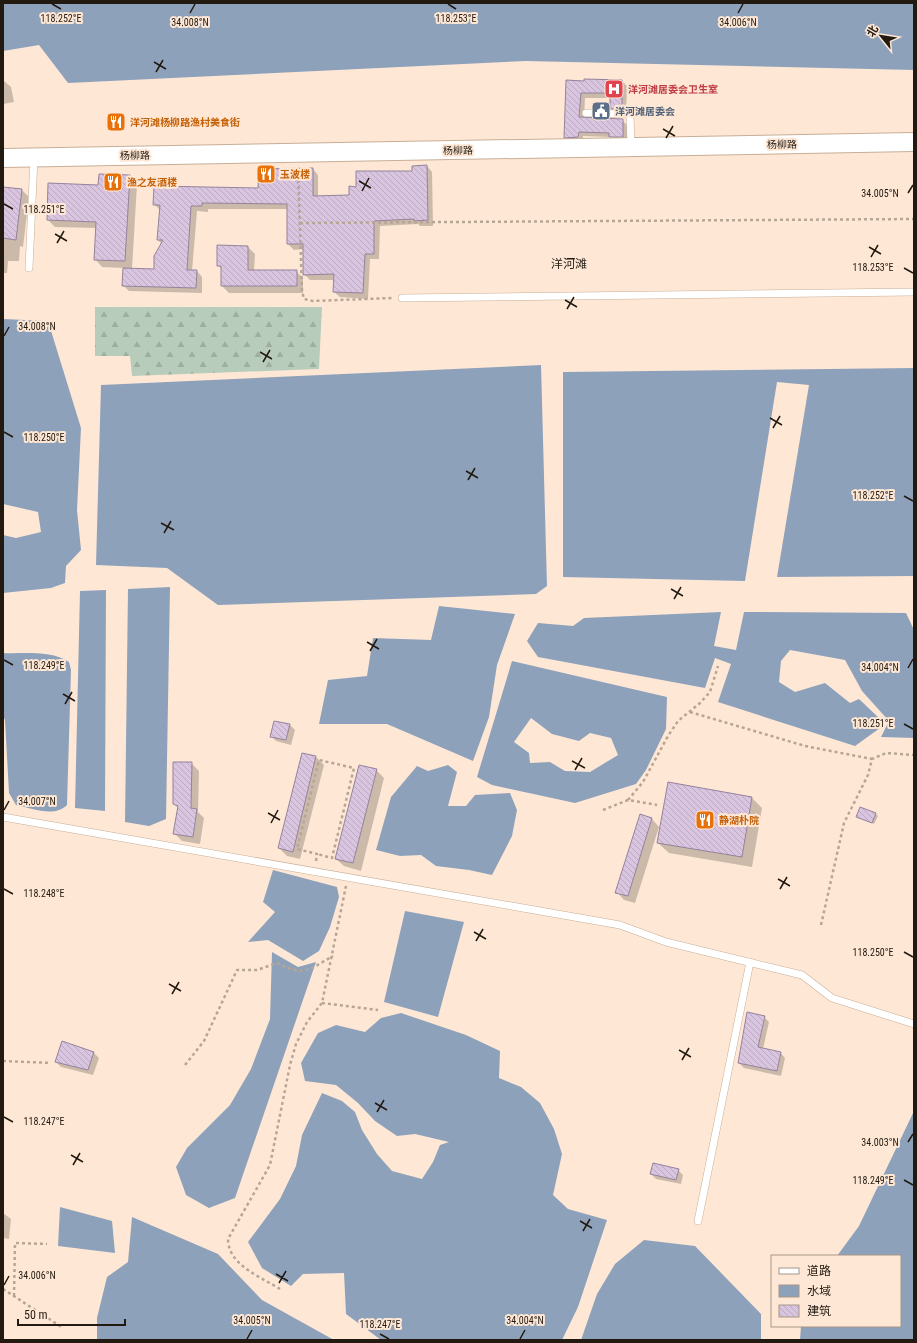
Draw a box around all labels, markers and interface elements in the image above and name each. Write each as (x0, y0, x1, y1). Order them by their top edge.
text: 118.252°E (41, 13, 82, 24)
text: 118.253°E (436, 13, 477, 24)
north arrow (861, 16, 901, 56)
text: 34.008°N (171, 17, 209, 28)
text: 34.006°N (719, 17, 757, 28)
text: 北 (864, 23, 881, 39)
hospital icon: 洋河滩居委会卫生室 (603, 78, 625, 100)
place label: 洋河滩居委会卫生室 (628, 84, 718, 95)
public building icon: 洋河滩居委会 (590, 100, 612, 122)
place label: 洋河滩居委会 (615, 106, 675, 117)
restaurant icon: 洋河滩杨柳路渔村美食街 (105, 111, 127, 133)
place label: 洋河滩杨柳路渔村美食街 (130, 116, 240, 128)
street label: 杨柳路 (767, 139, 797, 150)
street label: 杨柳路 (443, 145, 473, 156)
street label: 杨柳路 (120, 150, 150, 161)
restaurant icon: 玉波楼 (255, 163, 277, 185)
place label: 玉波楼 (280, 169, 310, 180)
restaurant icon: 渔之友酒楼 (102, 171, 124, 193)
place label: 渔之友酒楼 (127, 177, 177, 188)
text: 34.005°N (861, 188, 899, 199)
text: 118.251°E (24, 204, 65, 215)
district label: 洋河滩 (551, 257, 587, 271)
text: 118.253°E (853, 262, 894, 273)
text: 34.008°N (18, 321, 56, 332)
text: 118.250°E (24, 432, 65, 443)
text: 118.252°E (853, 490, 894, 501)
text: 118.249°E (24, 660, 65, 671)
text: 34.004°N (861, 662, 899, 673)
text: 118.251°E (853, 718, 894, 729)
text: 34.007°N (18, 796, 56, 807)
restaurant icon: 静湖朴院 (694, 809, 716, 831)
place label: 静湖朴院 (719, 815, 759, 826)
text: 118.248°E (24, 888, 65, 899)
text: 118.250°E (853, 947, 894, 958)
text: 118.247°E (24, 1116, 65, 1127)
text: 34.003°N (861, 1137, 899, 1148)
text: 118.249°E (853, 1175, 894, 1186)
legend (771, 1255, 901, 1327)
text: 道路 (807, 1264, 831, 1278)
text: 34.006°N (18, 1270, 56, 1281)
text: 水域 (807, 1284, 831, 1298)
scale bar (18, 1301, 125, 1327)
text: 建筑 (807, 1304, 831, 1318)
text: 50 m (24, 1308, 48, 1322)
text: 34.005°N (233, 1315, 271, 1326)
text: 34.004°N (506, 1315, 544, 1326)
text: 118.247°E (360, 1319, 401, 1330)

